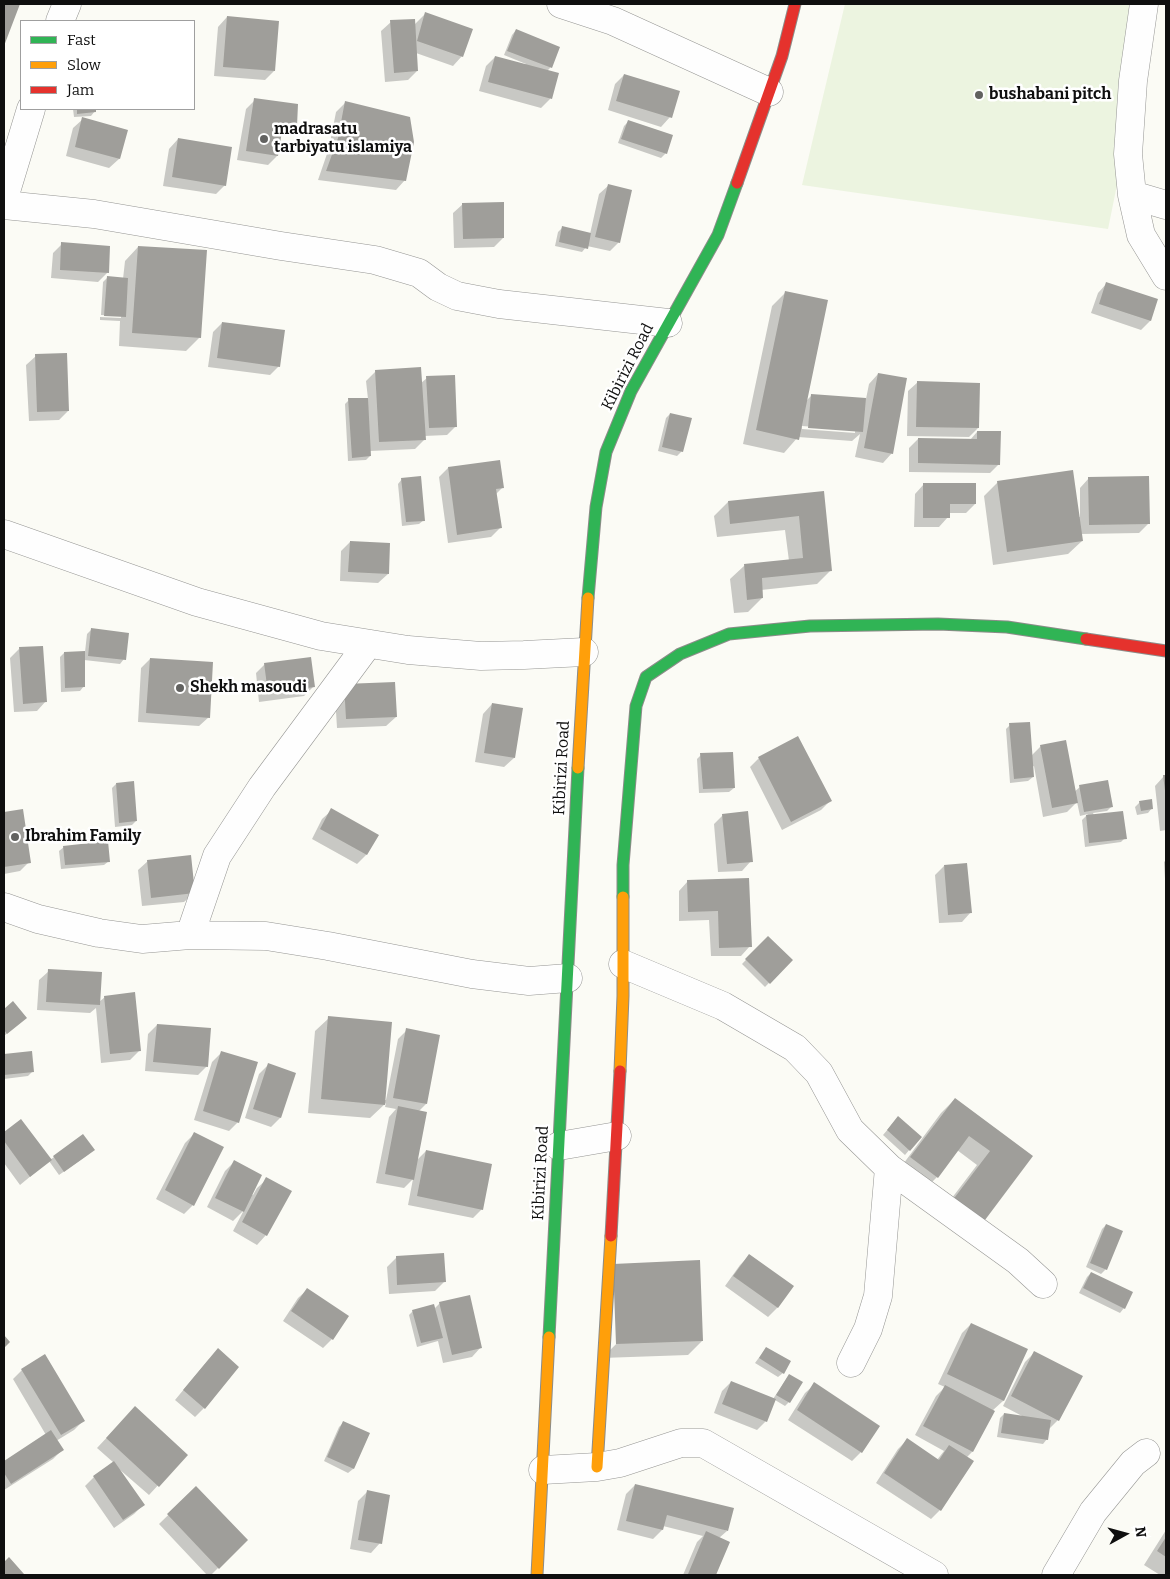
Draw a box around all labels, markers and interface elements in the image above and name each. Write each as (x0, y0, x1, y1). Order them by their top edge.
legend (20, 20, 195, 110)
text: Fast (67, 31, 96, 49)
text: Slow (67, 56, 101, 74)
text: Jam (67, 81, 94, 99)
place label: bushabani pitch (989, 85, 1111, 105)
marker: bushabani pitch (973, 89, 985, 101)
place label: madrasatu tarbiyatu islamiya (274, 120, 412, 158)
marker: madrasatu tarbiyatu islamiya (258, 133, 270, 145)
street label: Kibirizi Road (598, 320, 658, 414)
place label: Shekh masoudi (190, 678, 307, 698)
marker: Shekh masoudi (174, 682, 186, 694)
street label: Kibirizi Road (550, 720, 574, 816)
place label: Ibrahim Family (25, 827, 141, 847)
marker: Ibrahim Family (9, 831, 21, 843)
street label: Kibirizi Road (529, 1125, 553, 1221)
north arrow (1100, 1509, 1150, 1559)
text: N (1131, 1526, 1149, 1539)

